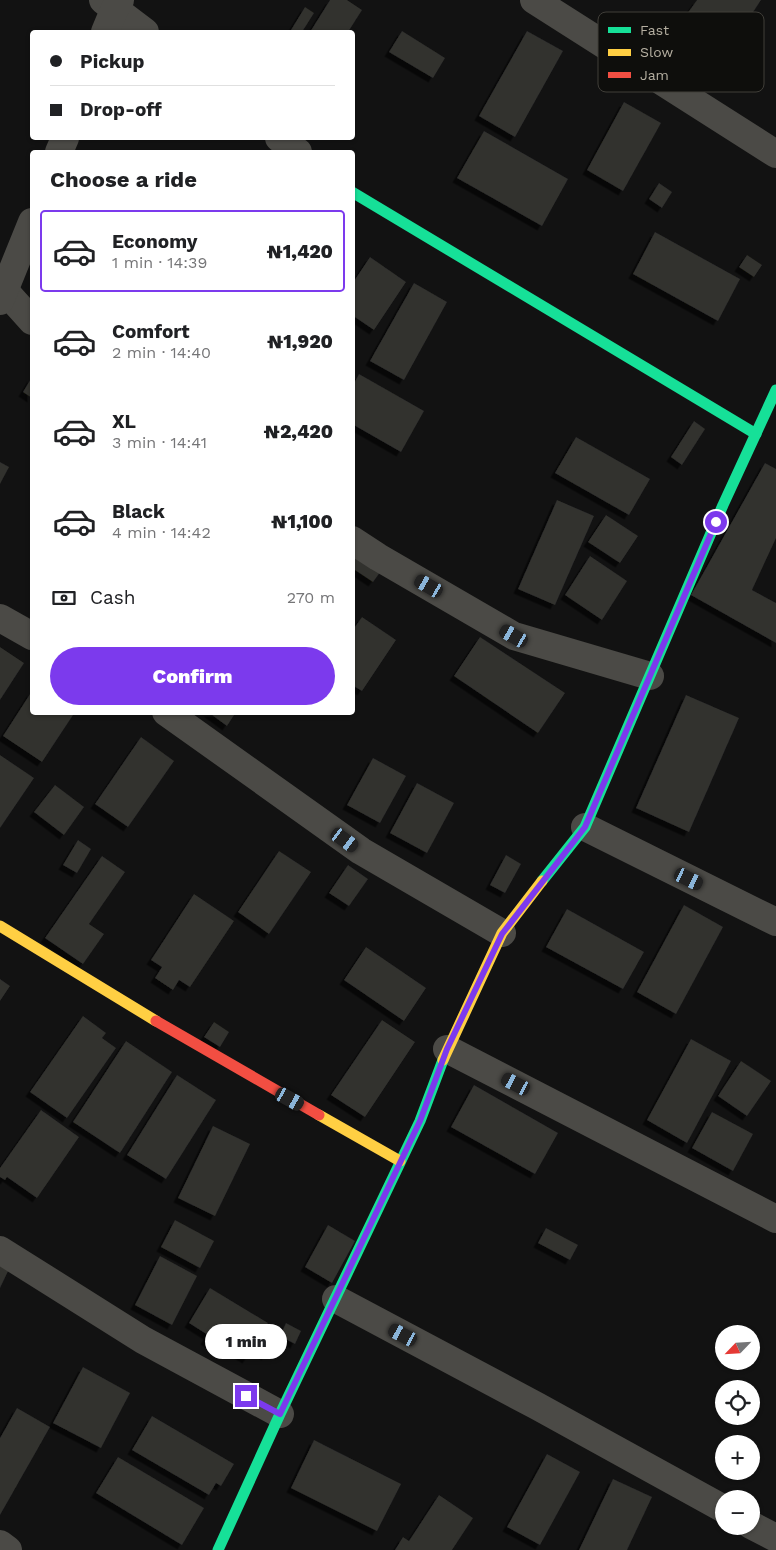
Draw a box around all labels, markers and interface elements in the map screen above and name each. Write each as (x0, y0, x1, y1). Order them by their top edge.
legend (598, 12, 764, 92)
text: Fast (640, 22, 669, 38)
text: Slow (640, 44, 673, 60)
text: Pickup (80, 50, 144, 73)
text: Jam (640, 67, 669, 83)
text: Drop-off (80, 98, 162, 121)
text: Choose a ride (50, 167, 197, 192)
icon: car (52, 229, 97, 274)
text: Economy (112, 230, 197, 253)
text: ₦1,420 (267, 240, 333, 263)
text: 1 min · 14:39 (112, 253, 207, 272)
icon: car (52, 319, 97, 364)
text: Comfort (112, 320, 190, 343)
text: ₦1,920 (267, 330, 333, 353)
text: 2 min · 14:40 (112, 343, 211, 362)
icon: car (52, 409, 97, 454)
text: XL (112, 410, 136, 433)
text: ₦2,420 (264, 420, 333, 443)
text: 3 min · 14:41 (112, 433, 207, 452)
icon: car (52, 499, 97, 544)
text: Black (112, 500, 165, 523)
text: ₦1,100 (271, 510, 333, 533)
route start (705, 511, 727, 533)
text: 4 min · 14:42 (112, 523, 211, 542)
car (412, 572, 445, 600)
icon: cash (50, 584, 78, 612)
text: Cash (90, 586, 136, 609)
text: 270 m (287, 588, 335, 607)
car (497, 622, 530, 650)
button: Confirm (50, 647, 335, 705)
car (328, 825, 361, 855)
car (672, 866, 705, 892)
car (499, 1071, 532, 1097)
car (273, 1085, 306, 1113)
car (386, 1321, 419, 1349)
callout: 1 min (205, 1324, 287, 1358)
north arrow (715, 1325, 760, 1370)
map controls (715, 1325, 760, 1535)
text: 1 min (225, 1332, 267, 1351)
button: locate (715, 1380, 760, 1425)
route end (235, 1385, 257, 1407)
button: + (715, 1435, 760, 1480)
button: − (715, 1490, 760, 1535)

